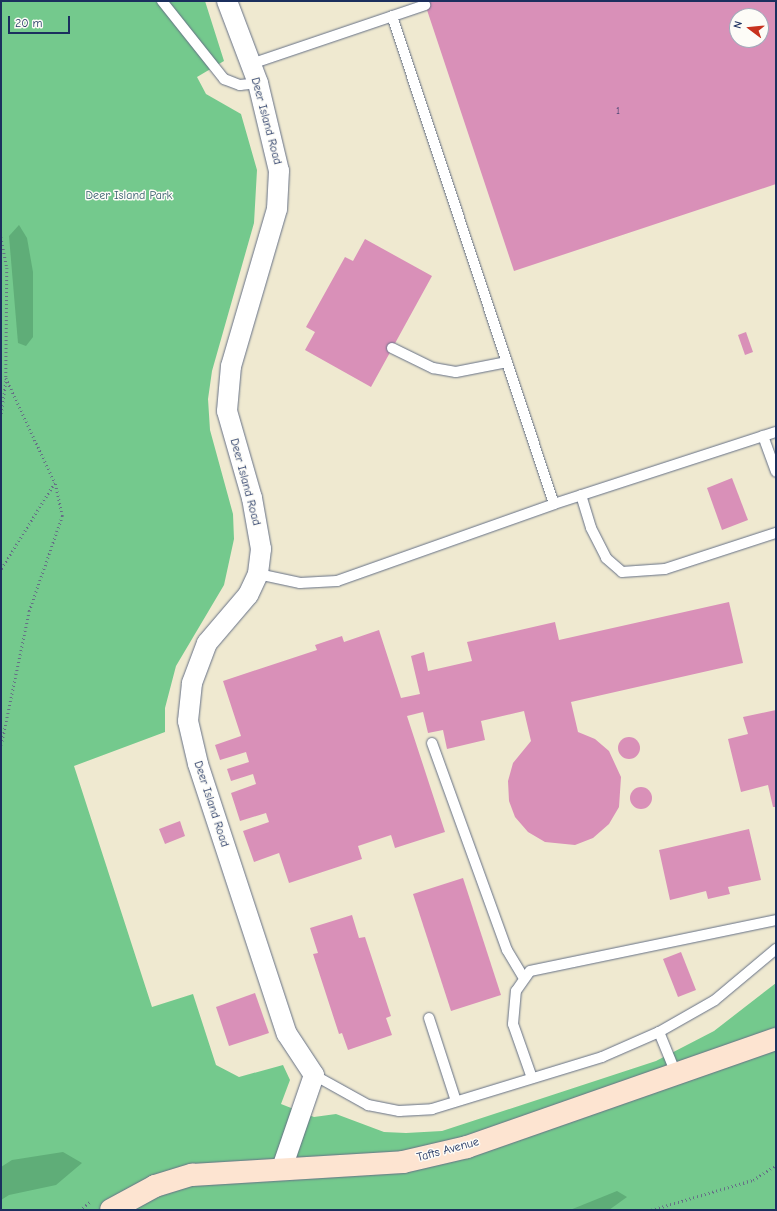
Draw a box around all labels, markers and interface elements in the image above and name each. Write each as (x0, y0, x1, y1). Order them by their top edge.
scale bar (10, 8, 72, 34)
north arrow (729, 8, 769, 48)
text: 20 m (15, 16, 43, 30)
text: N (731, 20, 745, 30)
street label: Deer Island Road (247, 76, 285, 166)
house number: 1 (616, 106, 620, 118)
park label: Deer Island Park (86, 189, 172, 203)
street label: Deer Island Road (226, 437, 264, 527)
street label: Deer Island Road (190, 759, 232, 849)
street label: Tafts Avenue (415, 1135, 481, 1165)

